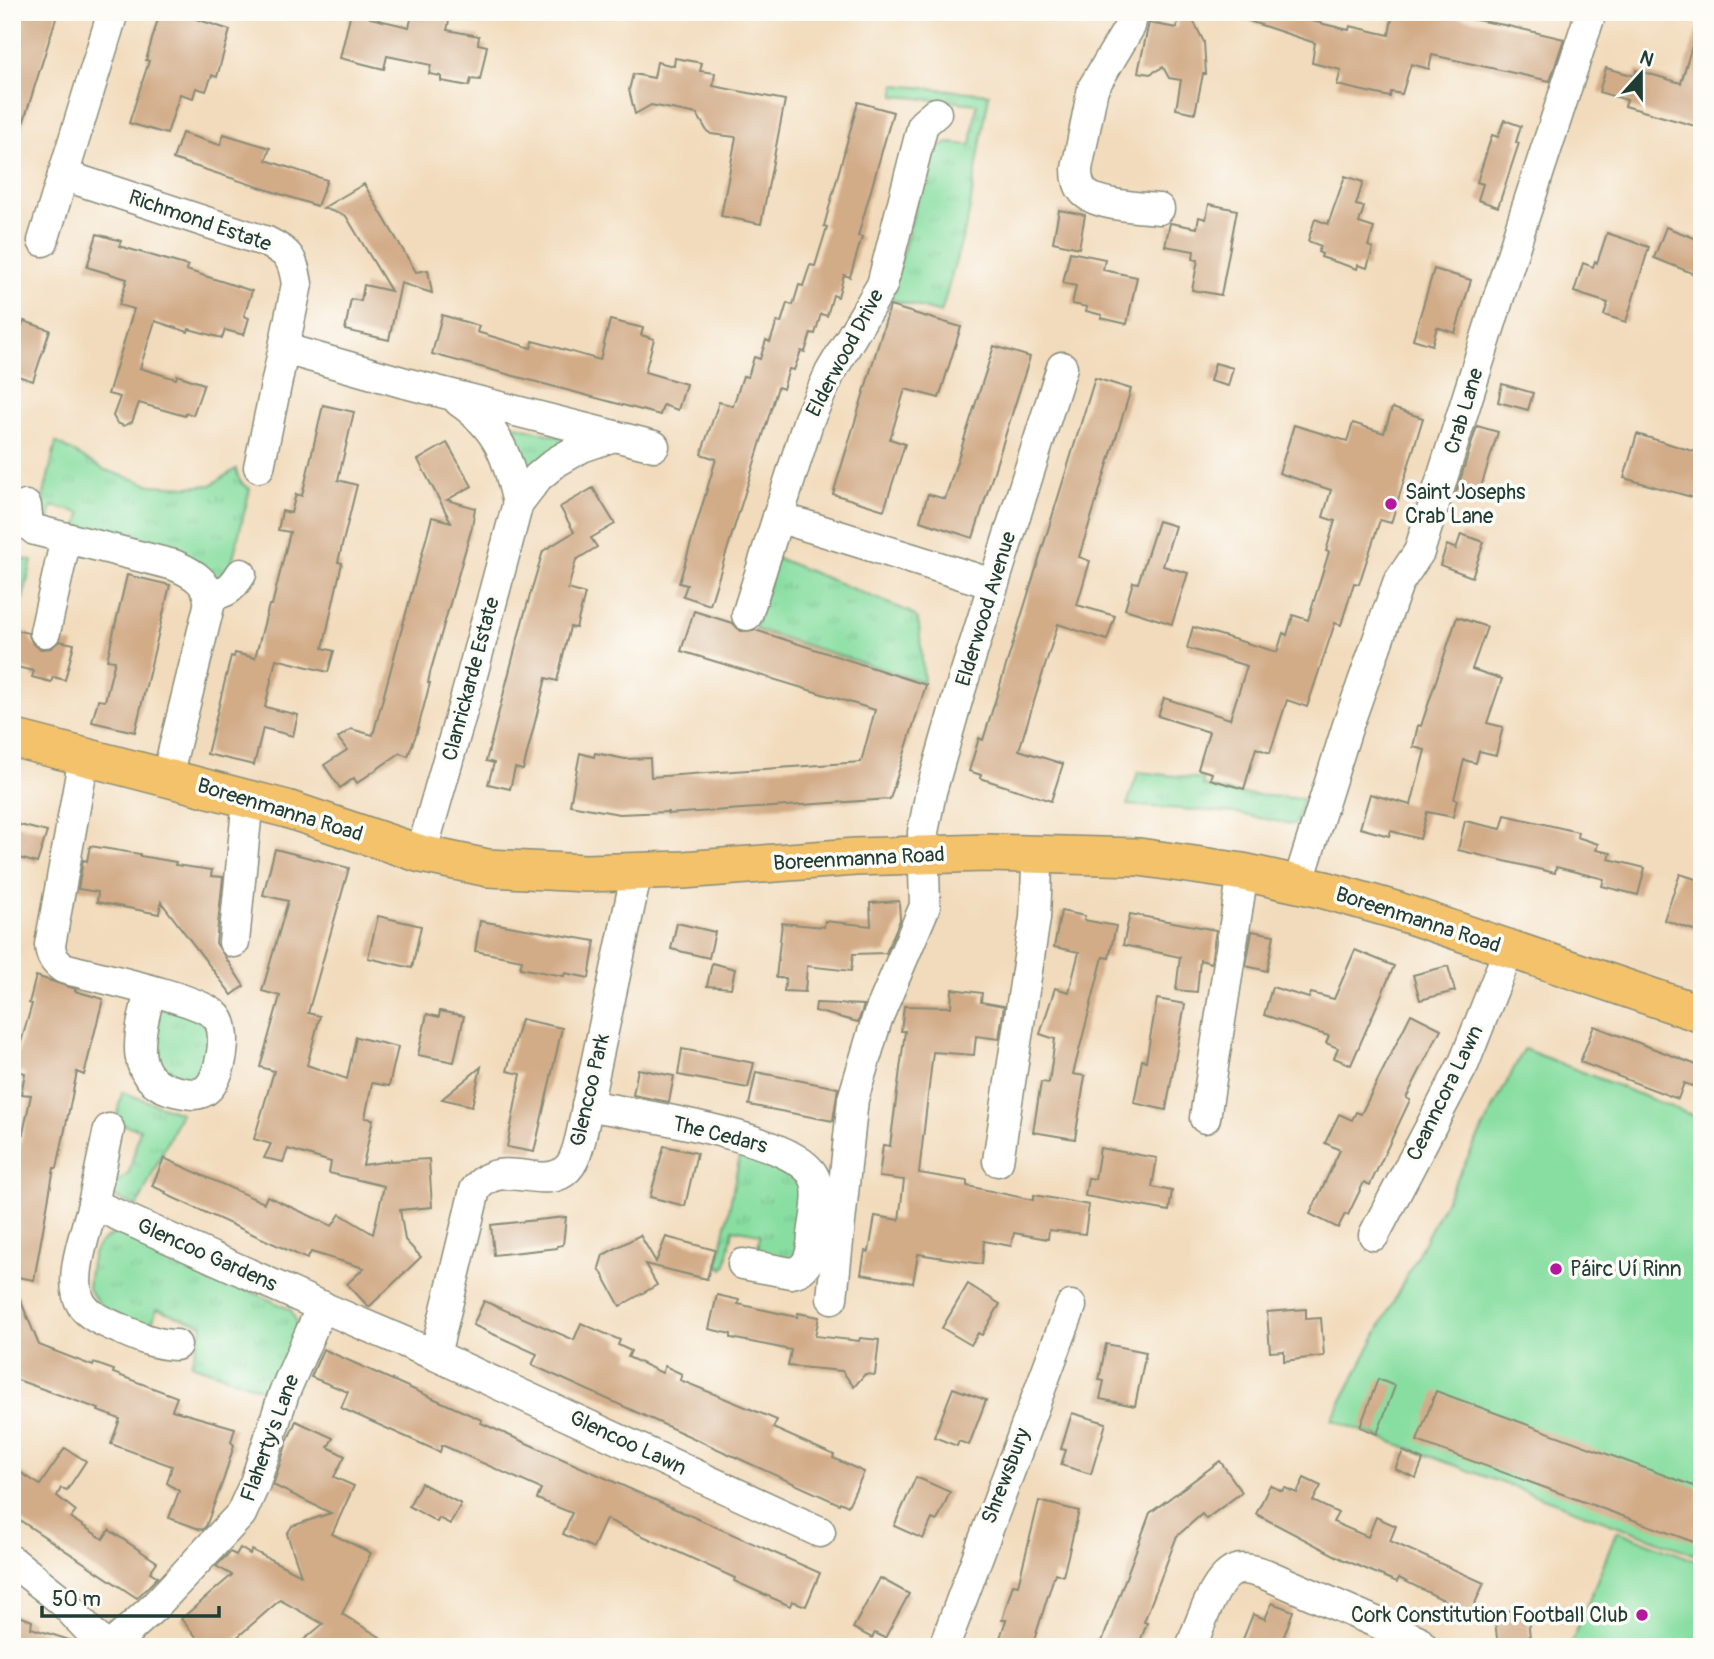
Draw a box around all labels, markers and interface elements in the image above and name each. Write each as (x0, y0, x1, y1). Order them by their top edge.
north arrow (1606, 38, 1676, 108)
text: N (1636, 46, 1657, 73)
street label: Richmond Estate (125, 184, 276, 258)
street label: Elderwood Drive (800, 284, 890, 421)
street label: Crab Lane (1438, 364, 1490, 457)
place label: Saint Josephs Crab Lane (1405, 479, 1526, 530)
marker: Saint Josephs Crab Lane (1383, 496, 1399, 512)
street label: Elderwood Avenue (950, 528, 1023, 690)
street label: Clanrickarde Estate (436, 593, 506, 764)
street label: Boreenmanna Road (194, 772, 366, 848)
street label: Boreenmanna Road (773, 841, 945, 877)
street label: Boreenmanna Road (1332, 881, 1504, 959)
street label: Ceanncora Lawn (1401, 1021, 1489, 1165)
street label: Glencoo Park (564, 1031, 616, 1149)
street label: The Cedars (670, 1110, 771, 1160)
street label: Glencoo Gardens (133, 1212, 282, 1298)
place label: Páirc Uí Rinn (1570, 1256, 1682, 1283)
marker: Páirc Uí Rinn (1548, 1261, 1564, 1277)
street label: Flaherty's Lane (234, 1370, 306, 1505)
street label: Glencoo Lawn (565, 1404, 691, 1482)
street label: Shrewsbury (975, 1424, 1037, 1528)
scale bar (42, 1575, 219, 1619)
text: 50 m (52, 1586, 101, 1613)
place label: Cork Constitution Football Club (1351, 1602, 1628, 1629)
marker: Cork Constitution Football Club (1634, 1607, 1650, 1623)

